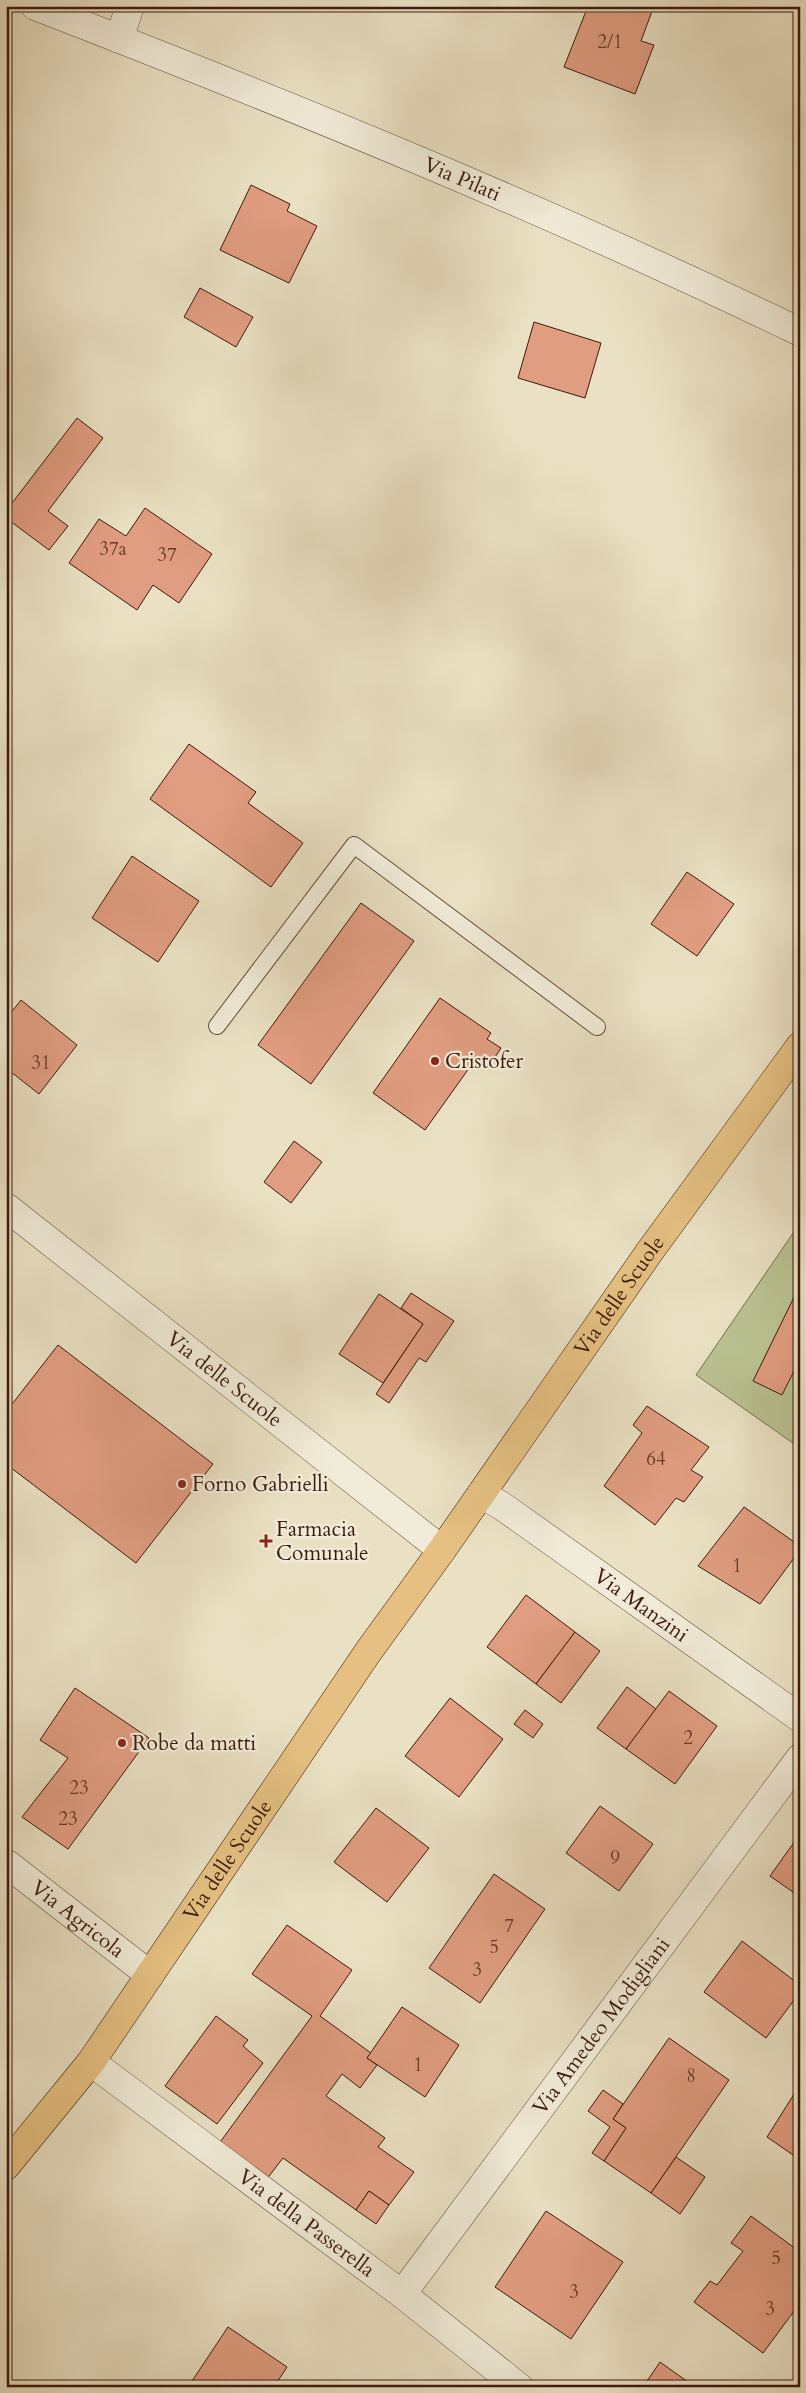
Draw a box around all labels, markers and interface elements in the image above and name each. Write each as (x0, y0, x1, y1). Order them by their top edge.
house number: 2/1 (597, 29, 623, 55)
street label: Via Pilati (419, 150, 505, 209)
house number: 37a (99, 536, 127, 562)
house number: 37 (157, 542, 177, 568)
place label: Cristofer (445, 1047, 524, 1076)
house number: 31 (31, 1050, 51, 1076)
marker: Cristofer (429, 1055, 441, 1067)
street label: Via delle Scuole (567, 1230, 672, 1362)
street label: Via delle Scuole (160, 1324, 288, 1434)
house number: 64 (646, 1446, 666, 1472)
place label: Forno Gabrielli (192, 1470, 329, 1499)
marker: Forno Gabrielli (176, 1478, 188, 1490)
place label: Farmacia Comunale (276, 1515, 369, 1568)
marker: Farmacia Comunale (260, 1535, 272, 1547)
house number: 1 (732, 1553, 742, 1579)
street label: Via Manzini (588, 1562, 694, 1649)
house number: 2 (683, 1725, 693, 1751)
place label: Robe da matti (132, 1729, 256, 1758)
marker: Robe da matti (116, 1737, 128, 1749)
house number: 23 (69, 1775, 89, 1801)
street label: Via delle Scuole (176, 1794, 279, 1927)
house number: 23 (58, 1806, 78, 1832)
house number: 9 (610, 1845, 620, 1871)
street label: Via Agricola (25, 1874, 131, 1965)
house number: 7 (504, 1913, 514, 1939)
street label: Via Amedeo Modigliani (526, 1931, 677, 2121)
house number: 5 (489, 1934, 499, 1960)
house number: 3 (472, 1957, 482, 1983)
house number: 1 (413, 2052, 423, 2078)
house number: 8 (686, 2063, 696, 2089)
street label: Via della Passerella (232, 2163, 381, 2284)
house number: 5 (771, 2245, 781, 2271)
house number: 3 (569, 2279, 579, 2305)
house number: 3 (765, 2296, 775, 2322)

